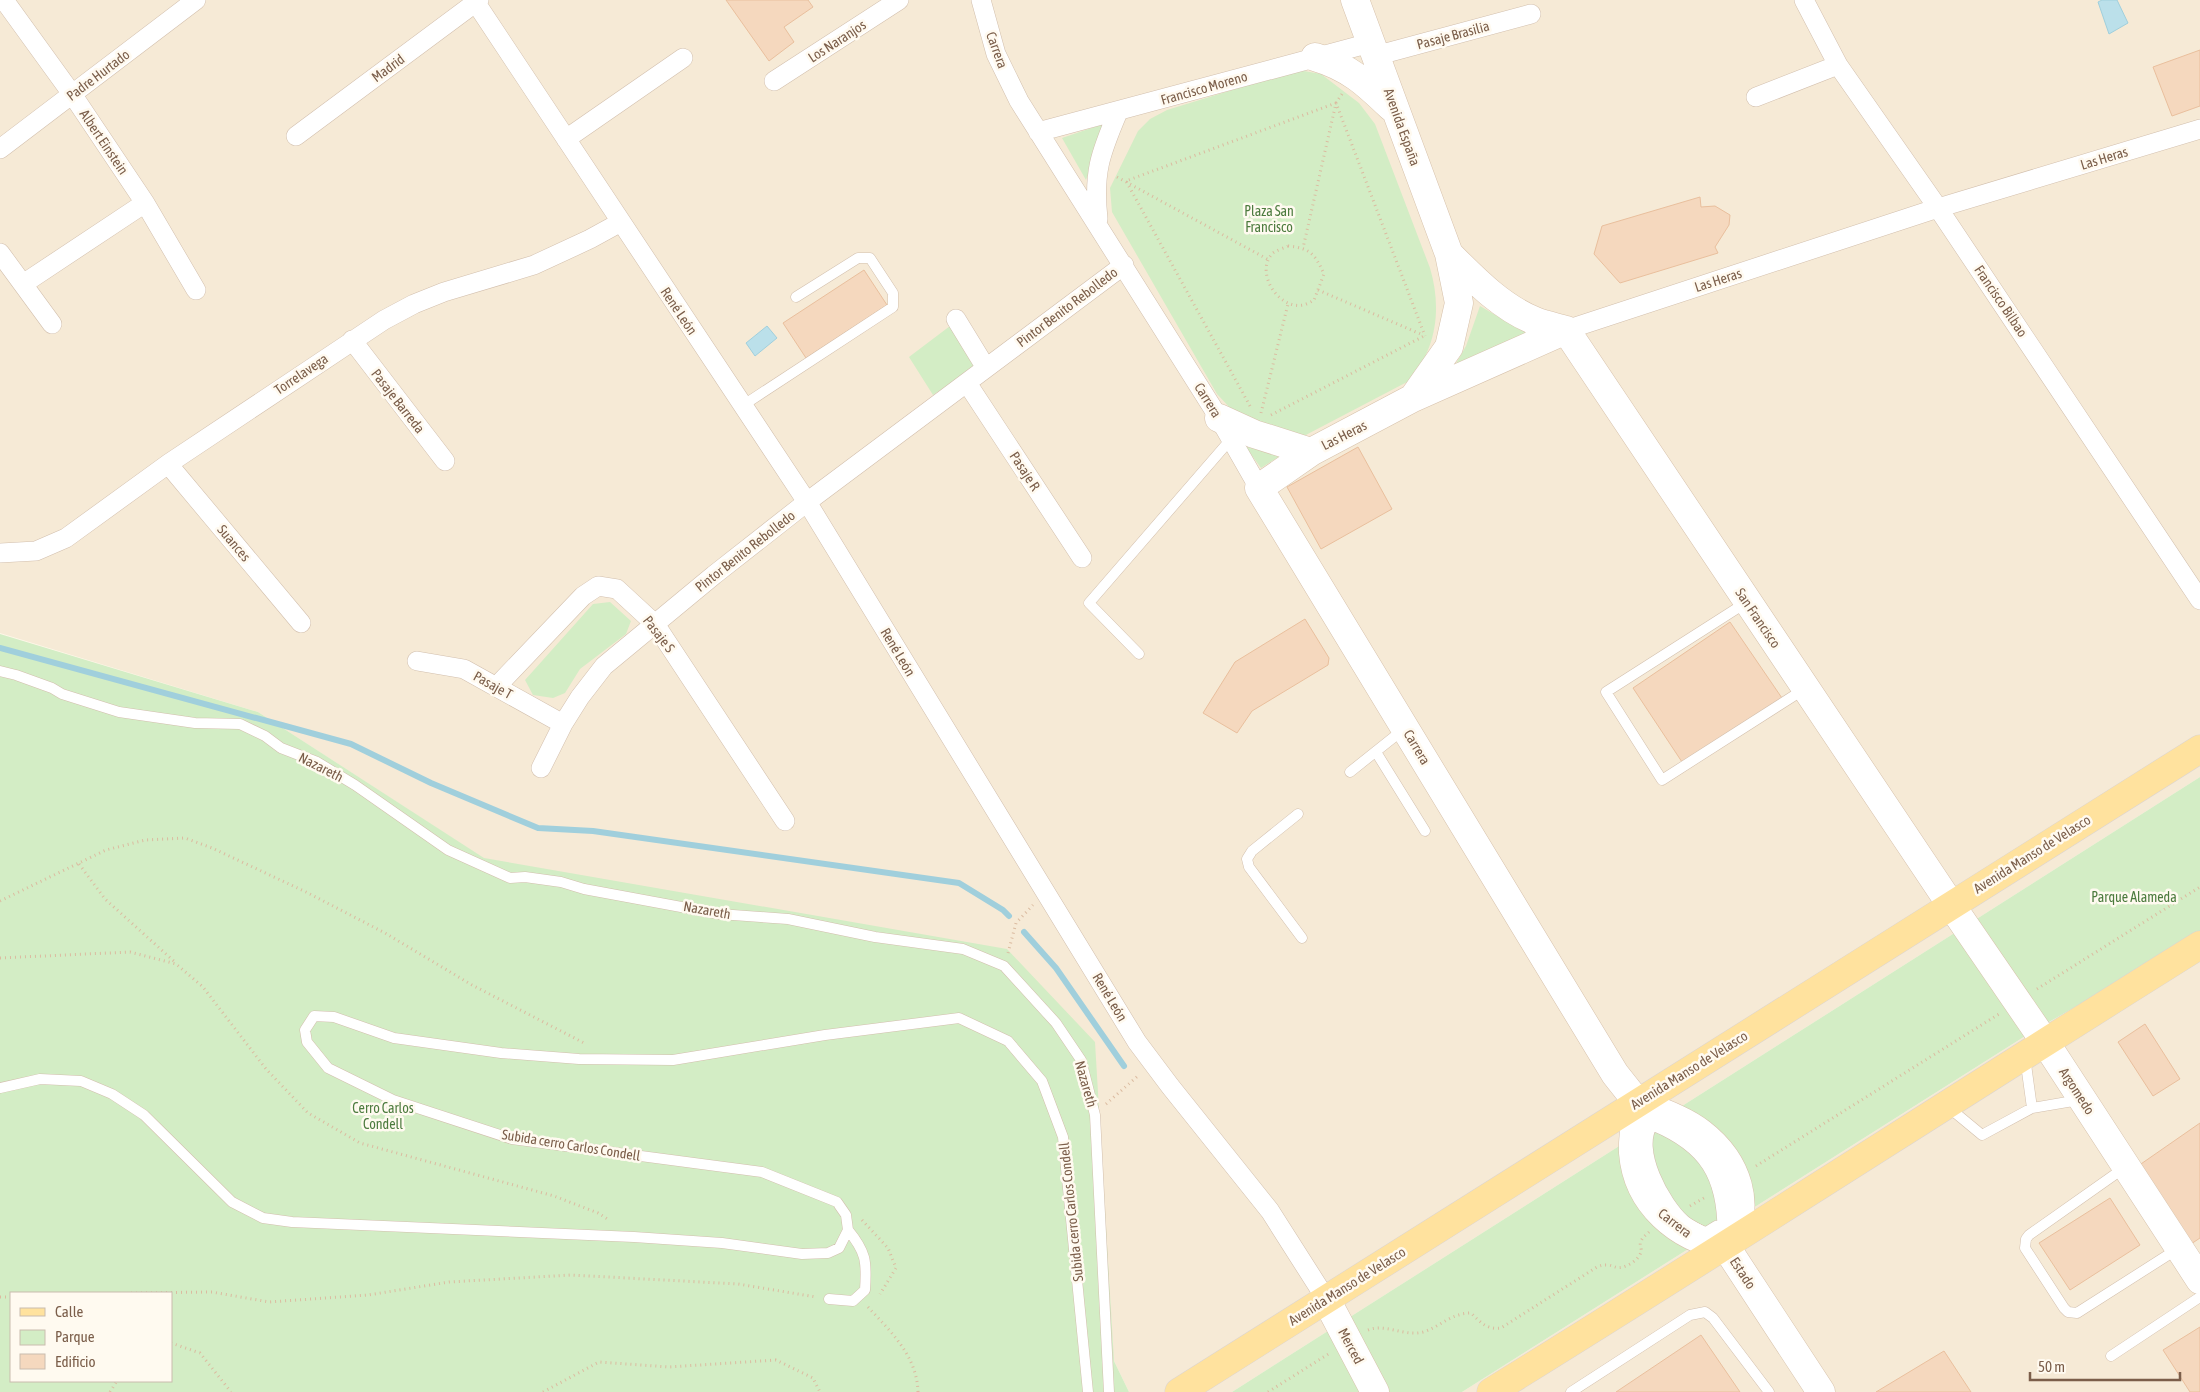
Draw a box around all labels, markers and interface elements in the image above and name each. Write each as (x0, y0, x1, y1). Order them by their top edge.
street label: Los Naranjos (805, 16, 869, 66)
street label: Pasaje Brasilia (1415, 18, 1491, 52)
street label: Carrera (983, 30, 1011, 70)
street label: Padre Hurtado (63, 46, 133, 104)
street label: Madrid (369, 51, 407, 85)
street label: Francisco Moreno (1159, 68, 1249, 108)
street label: Avenida España (1381, 86, 1423, 168)
street label: Albert Einstein (76, 107, 132, 177)
street label: Las Heras (2078, 143, 2130, 173)
park label: Plaza San Francisco (1244, 203, 1294, 235)
street label: Francisco Bilbao (1971, 262, 2031, 340)
street label: Pintor Benito Rebolledo (1014, 264, 1120, 350)
street label: Las Heras (1692, 265, 1744, 295)
street label: René León (657, 284, 701, 338)
street label: Torrelavega (271, 350, 331, 398)
street label: Pasaje Barreda (368, 366, 428, 436)
street label: Carrera (1191, 380, 1225, 420)
street label: Las Heras (1319, 417, 1369, 453)
street label: Pasaje R (1007, 449, 1043, 493)
street label: Pintor Benito Rebolledo (692, 507, 798, 595)
street label: Suances (214, 522, 254, 564)
street label: San Francisco (1732, 585, 1784, 651)
street label: Pasaje S (640, 613, 678, 656)
street label: René León (877, 625, 919, 679)
street label: Pasaje T (471, 668, 515, 702)
street label: Carrera (1400, 727, 1434, 767)
street label: Nazareth (296, 749, 346, 785)
street label: Avenida Manso de Velasco (1971, 812, 2093, 896)
park label: Parque Alameda (2091, 889, 2177, 905)
street label: Nazareth (682, 898, 732, 922)
street label: René León (1089, 970, 1131, 1024)
street label: Avenida Manso de Velasco (1628, 1028, 1750, 1112)
street label: Nazareth (1072, 1059, 1100, 1109)
street label: Argomedo (2056, 1065, 2098, 1117)
park label: Cerro Carlos Condell (352, 1100, 414, 1132)
street label: Subida cerro Carlos Condell (501, 1126, 642, 1164)
street label: Subida cerro Carlos Condell (1056, 1141, 1086, 1282)
street label: Carrera (1655, 1205, 1695, 1241)
street label: Avenida Manso de Velasco (1286, 1244, 1408, 1328)
street label: Estado (1727, 1254, 1759, 1292)
legend (10, 1292, 172, 1382)
text: Calle (55, 1303, 84, 1320)
street label: Merced (1335, 1325, 1367, 1367)
text: Parque (55, 1328, 95, 1345)
scale bar (2030, 1350, 2180, 1382)
text: Edificio (55, 1353, 96, 1370)
text: 50 m (2038, 1358, 2065, 1375)

